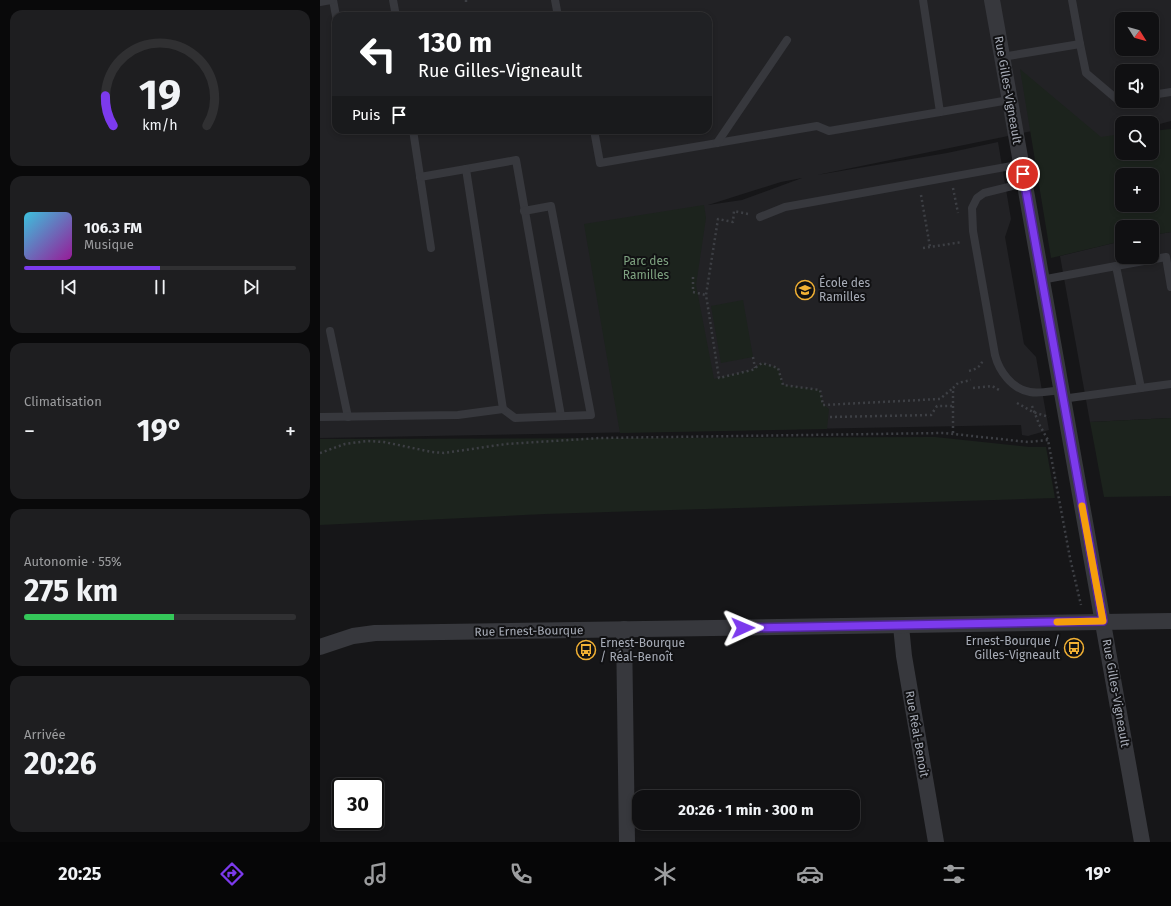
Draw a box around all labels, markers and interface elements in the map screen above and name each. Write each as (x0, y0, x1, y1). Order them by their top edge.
north arrow (1115, 12, 1159, 56)
map controls (1115, 12, 1159, 264)
text: 130 m (418, 26, 492, 59)
icon: left (352, 28, 404, 80)
street label: Rue Gilles-Vigneault (992, 35, 1025, 146)
text: Rue Gilles-Vigneault (418, 60, 582, 82)
button: sound (1115, 64, 1159, 108)
text: 19 (139, 70, 181, 120)
icon: arrive (388, 104, 410, 126)
text: Puis (352, 106, 380, 124)
button: search (1115, 116, 1159, 160)
text: km/h (142, 117, 178, 134)
pin (1006, 157, 1040, 191)
icon: arrive (1012, 163, 1034, 185)
button: + (1115, 168, 1159, 212)
text: 106.3 FM (84, 219, 142, 237)
button: − (1115, 220, 1159, 264)
text: Musique (84, 237, 134, 252)
park label: Parc des Ramilles (623, 254, 670, 282)
place label: École des Ramilles (819, 275, 871, 304)
icon: previous (58, 276, 80, 298)
icon: pause (149, 276, 171, 298)
icon: next (240, 276, 262, 298)
school or university icon: École des Ramilles (794, 279, 816, 301)
text: Climatisation (24, 394, 102, 409)
text: 19° (137, 413, 183, 449)
text: − (24, 418, 35, 445)
text: + (285, 418, 296, 445)
text: Autonomie · 55% (24, 554, 122, 569)
text: 275 km (24, 573, 118, 609)
position arrow (722, 607, 764, 649)
street label: Rue Ernest-Bourque (474, 623, 584, 639)
place label: Ernest-Bourque / Gilles-Vigneault (966, 634, 1061, 662)
place label: Ernest-Bourque / Réal-Benoît (600, 636, 685, 664)
bus stop icon: Ernest-Bourque / Gilles-Vigneault (1063, 637, 1085, 659)
street label: Rue Gilles-Vigneault (1100, 638, 1133, 749)
bus stop icon: Ernest-Bourque / Réal-Benoît (575, 639, 597, 661)
street label: Rue Réal-Benoit (902, 690, 932, 779)
text: Arrivée (24, 727, 66, 742)
text: 20:26 (24, 746, 97, 782)
speed limit sign: 30 (332, 778, 384, 830)
text: 20:26 · 1 min · 300 m (678, 801, 814, 819)
icon: directions (218, 860, 246, 888)
icon: music (362, 860, 390, 888)
icon: phone (507, 860, 535, 888)
icon: climate (651, 860, 679, 888)
icon: car (796, 860, 824, 888)
icon: filters (940, 860, 968, 888)
text: 20:25 (58, 863, 101, 885)
text: 19° (1085, 863, 1113, 885)

